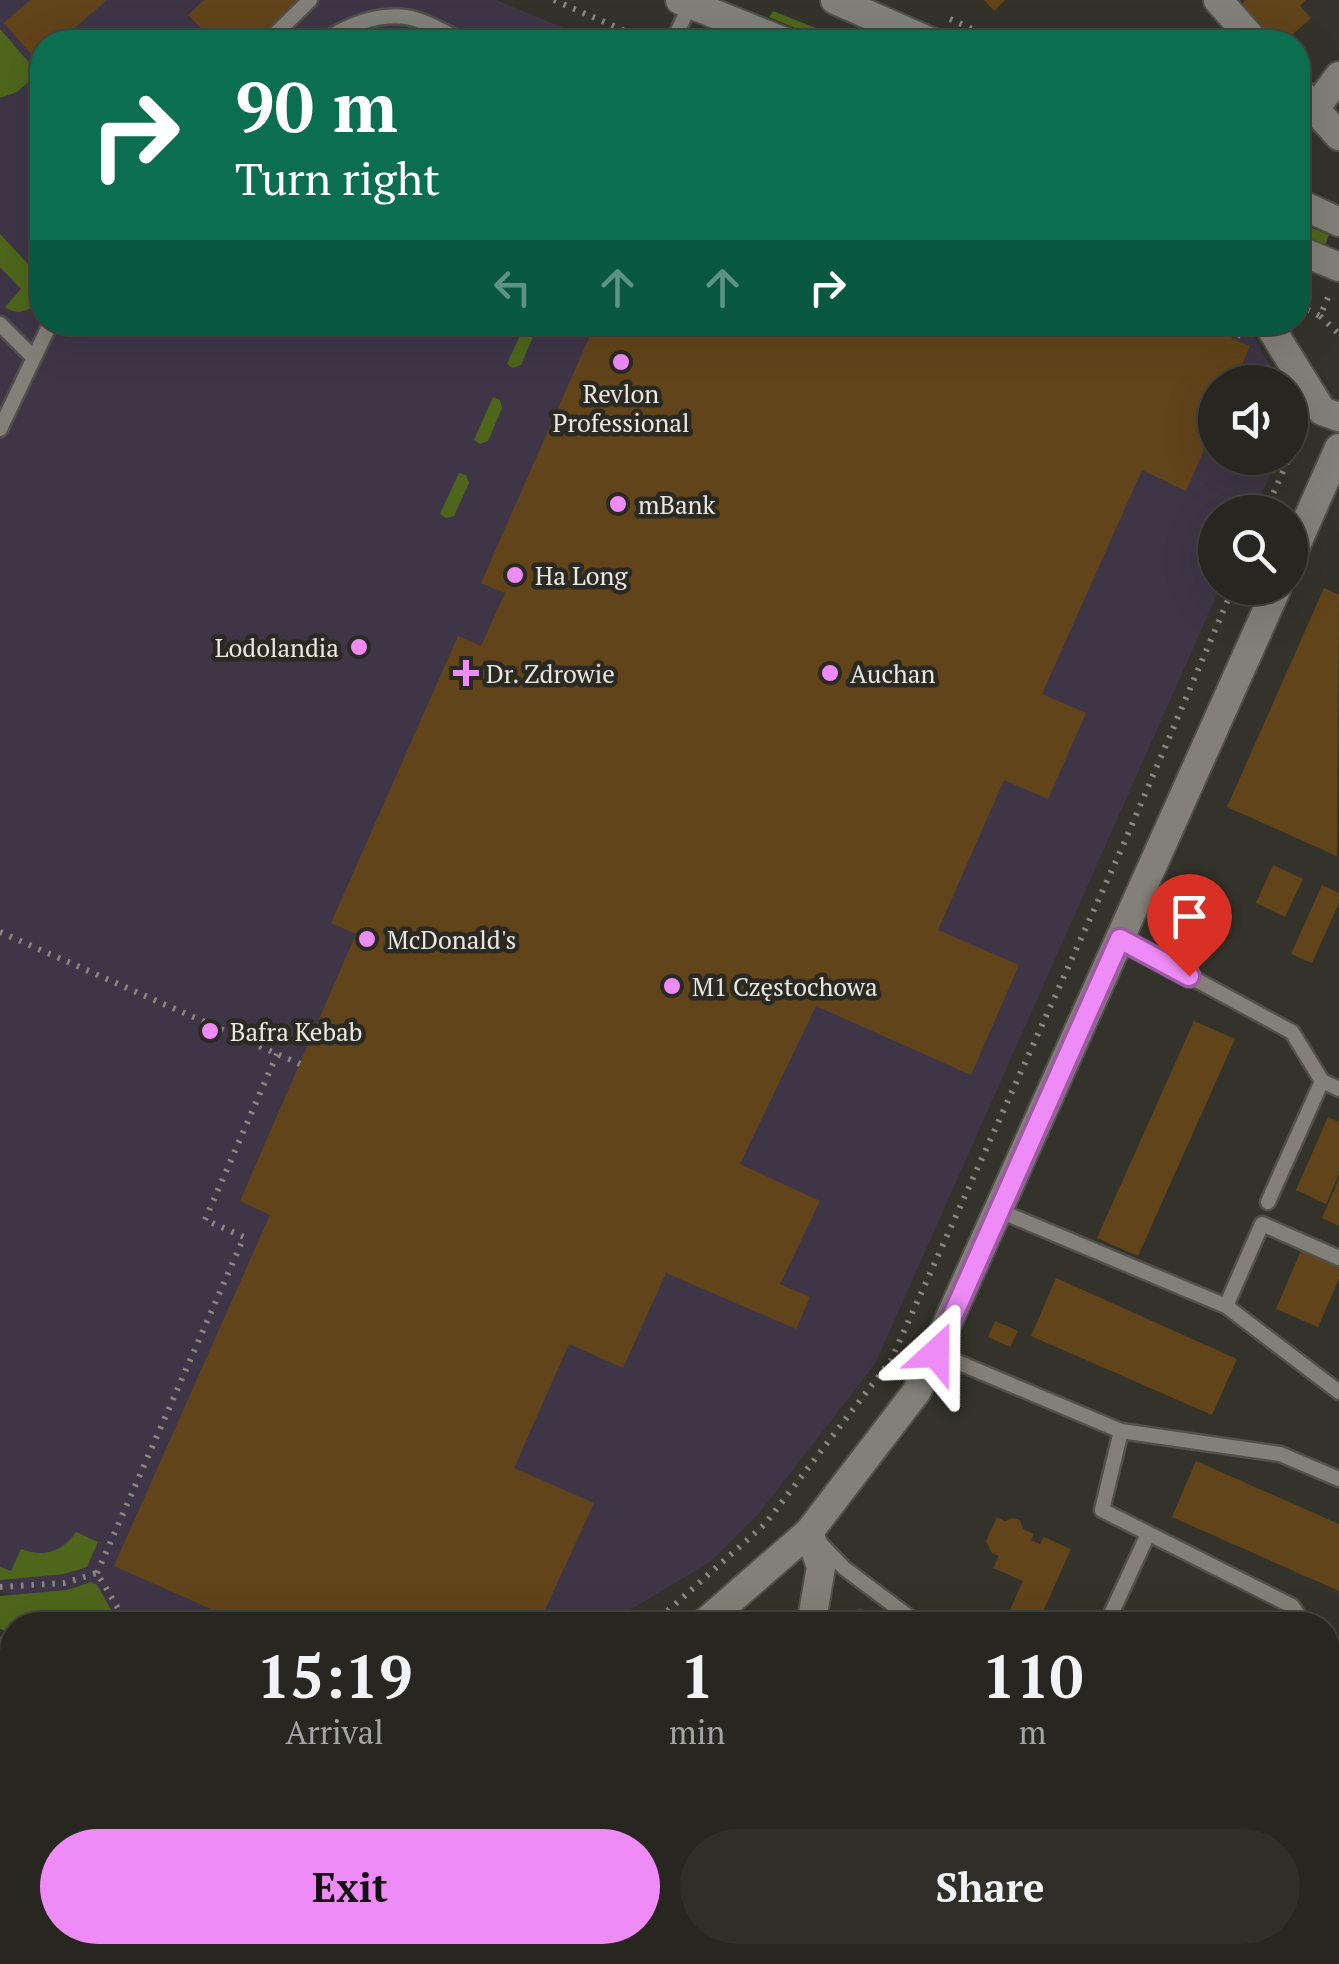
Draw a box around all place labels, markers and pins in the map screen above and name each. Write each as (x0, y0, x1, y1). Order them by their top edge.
marker: Revlon Professional (610, 351, 632, 373)
place label: Revlon Professional (553, 377, 689, 439)
place label: mBank (638, 488, 715, 521)
marker: mBank (607, 493, 629, 515)
place label: Ha Long (535, 559, 628, 592)
marker: Ha Long (504, 564, 526, 586)
place label: Lodolandia (215, 631, 339, 664)
marker: Lodolandia (348, 636, 370, 658)
place label: Dr. Zdrowie (486, 657, 615, 690)
place label: Auchan (850, 657, 935, 690)
marker: Dr. Zdrowie (455, 662, 477, 684)
marker: Auchan (819, 662, 841, 684)
pin (1147, 874, 1232, 977)
place label: McDonald's (387, 923, 516, 956)
marker: McDonald's (356, 928, 378, 950)
place label: M1 Częstochowa (692, 970, 878, 1003)
marker: M1 Częstochowa (661, 975, 683, 997)
place label: Bafra Kebab (230, 1015, 362, 1048)
marker: Bafra Kebab (199, 1020, 221, 1042)

